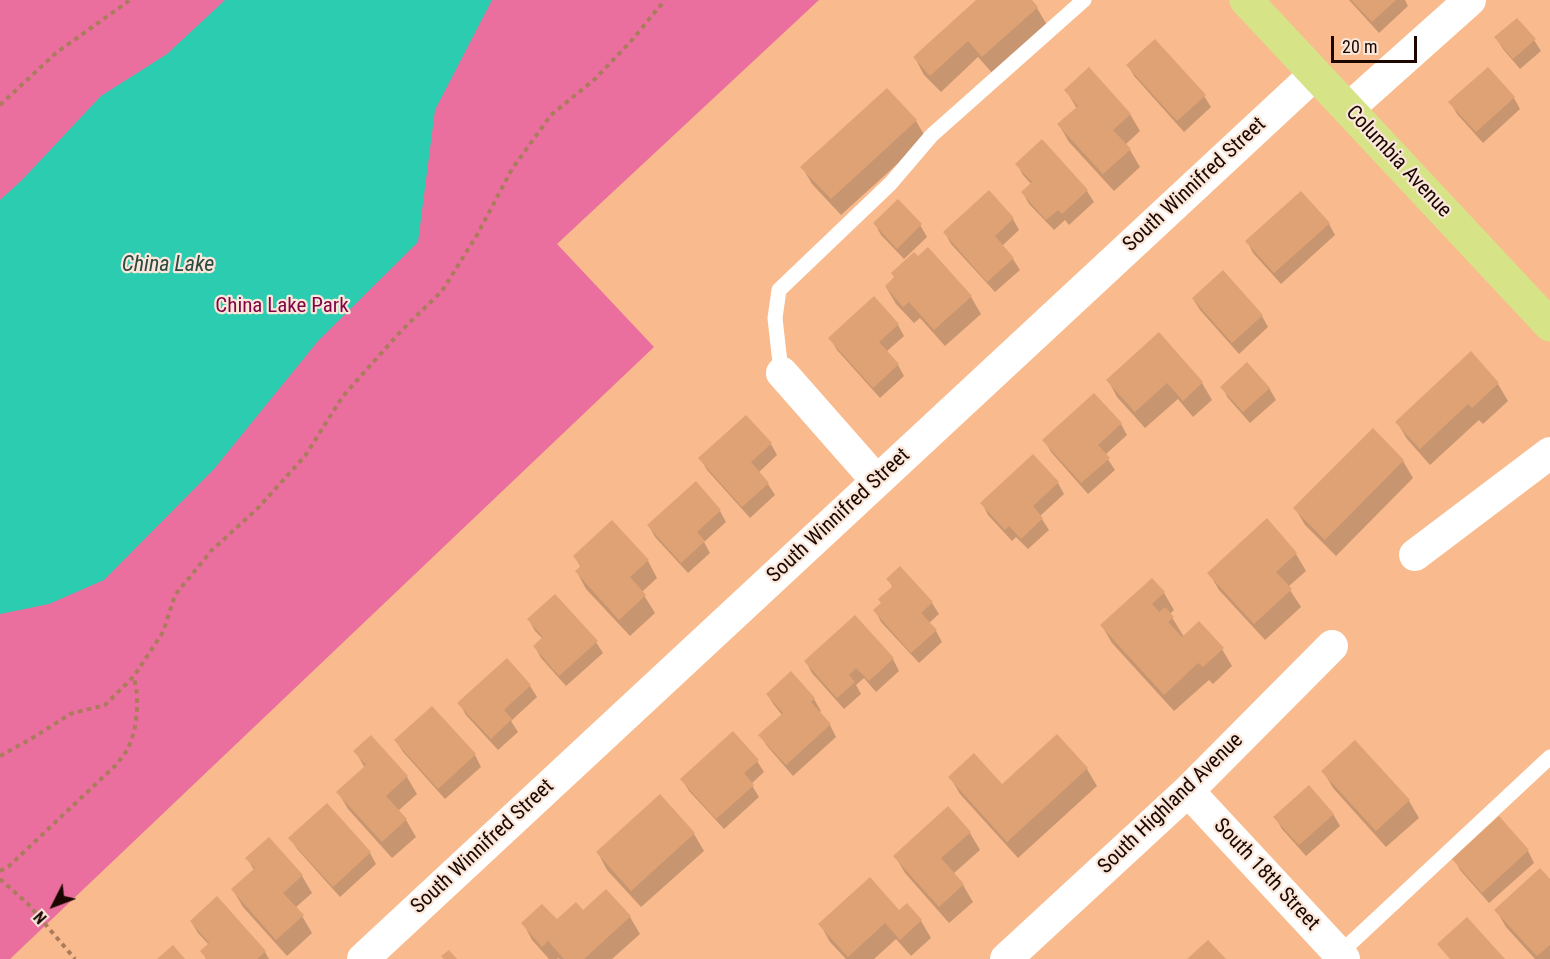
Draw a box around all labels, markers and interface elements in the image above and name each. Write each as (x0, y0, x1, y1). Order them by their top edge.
scale bar (1334, 24, 1420, 62)
text: 20 m (1342, 36, 1377, 57)
street label: Columbia Avenue (1340, 101, 1456, 223)
street label: South Winnifred Street (1118, 112, 1272, 258)
water label: China Lake (122, 252, 214, 278)
park label: China Lake Park (215, 294, 349, 320)
street label: South Winnifred Street (762, 443, 916, 589)
street label: South Highland Avenue (1093, 728, 1249, 880)
street label: South Winnifred Street (406, 774, 560, 920)
street label: South 18th Street (1208, 814, 1324, 936)
north arrow (24, 875, 84, 935)
text: N (30, 907, 51, 927)

